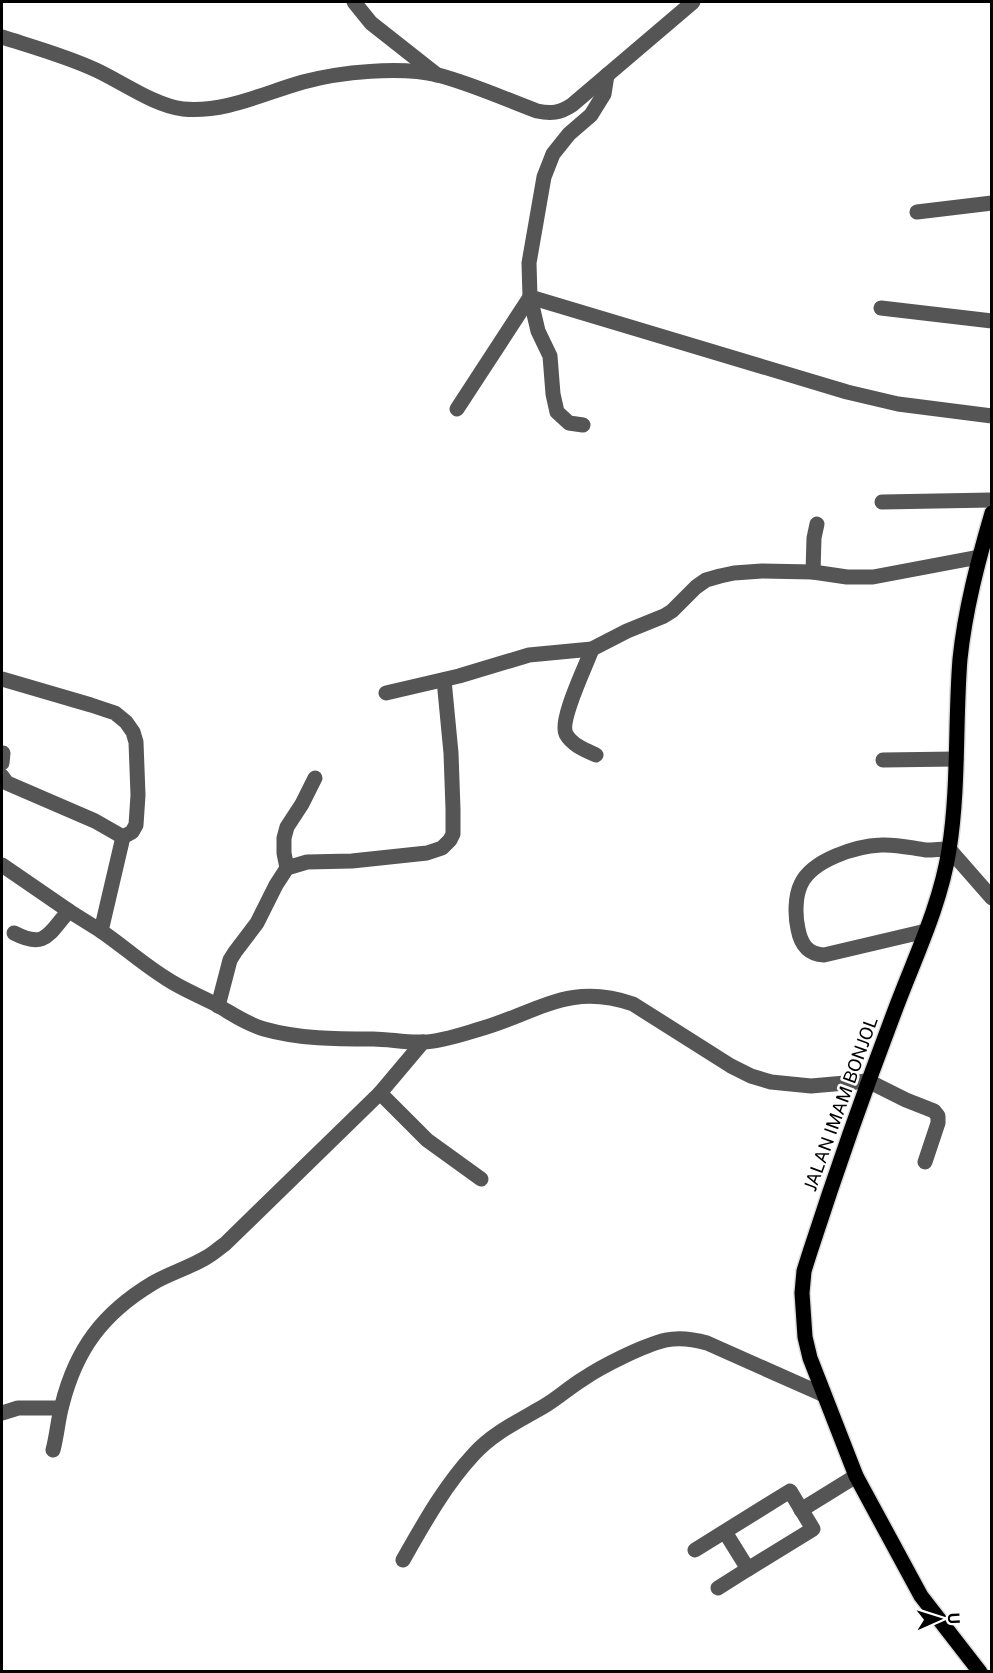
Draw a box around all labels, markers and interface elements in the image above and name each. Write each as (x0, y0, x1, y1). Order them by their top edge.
street label: JALAN IMAM BONJOL (799, 1014, 882, 1194)
north arrow (909, 1589, 969, 1649)
text: U (944, 1612, 963, 1625)

